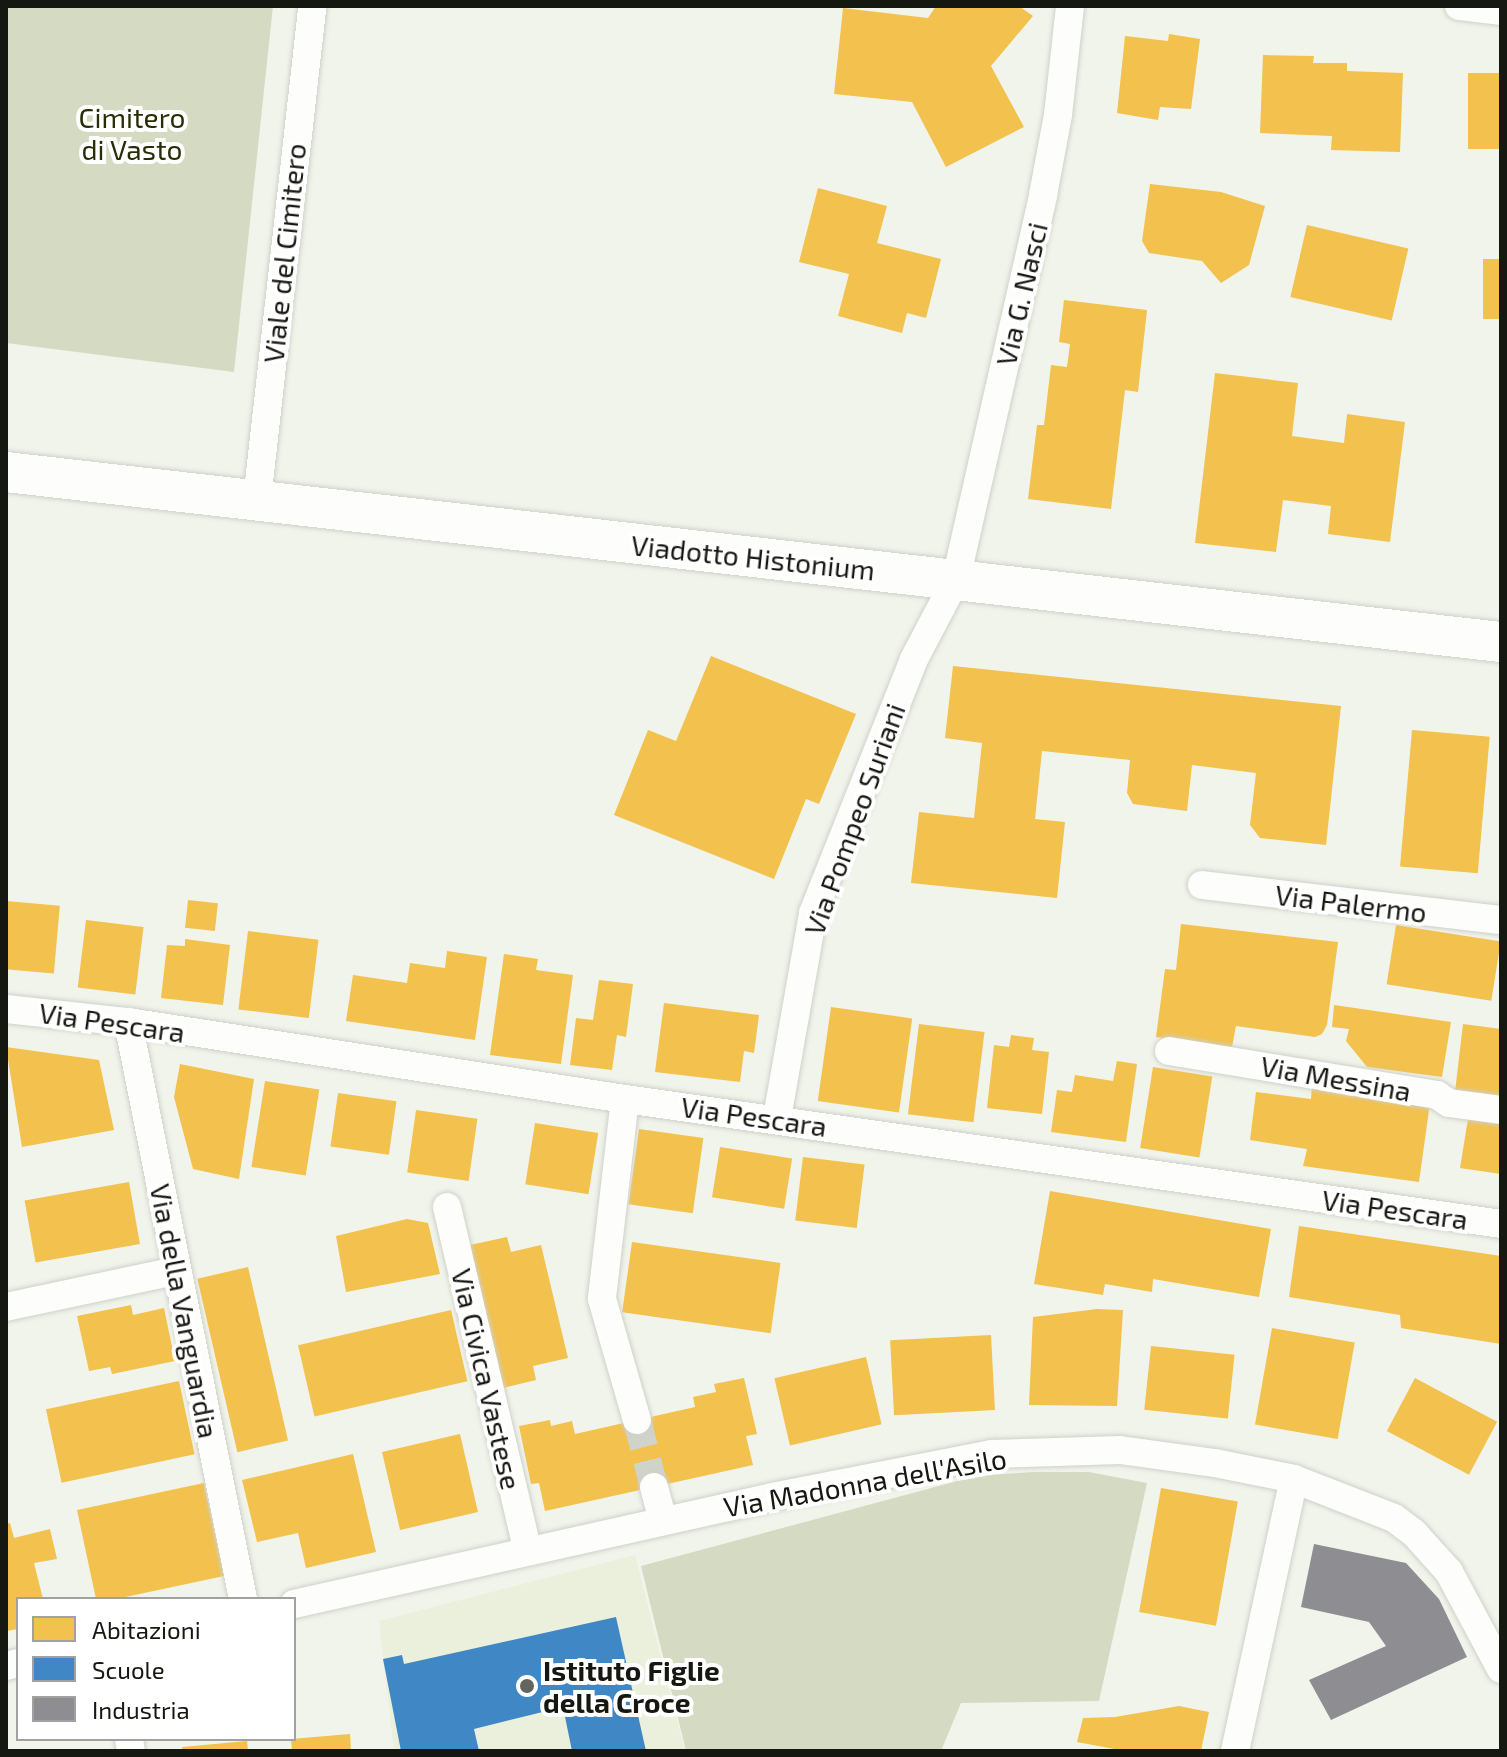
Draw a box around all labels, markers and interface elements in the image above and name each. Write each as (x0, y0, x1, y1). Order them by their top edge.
park label: Cimitero di Vasto (79, 100, 185, 166)
street label: Viale del Cimitero (256, 141, 312, 365)
street label: Via G. Nasci (988, 219, 1054, 369)
street label: Viadotto Histonium (629, 527, 877, 587)
street label: Via Pompeo Suriani (796, 698, 912, 940)
street label: Via Palermo (1273, 877, 1429, 929)
street label: Via Pescara (37, 995, 187, 1049)
street label: Via Messina (1258, 1048, 1414, 1108)
street label: Via Pescara (679, 1089, 829, 1143)
street label: Via della Vanguardia (144, 1181, 226, 1441)
street label: Via Pescara (1320, 1182, 1470, 1236)
street label: Via Civica Vastese (445, 1265, 529, 1493)
street label: Via Madonna dell'Asilo (721, 1441, 1009, 1523)
legend (16, 1597, 296, 1741)
text: Abitazioni (92, 1615, 201, 1644)
place label: Istituto Figlie della Croce (543, 1653, 720, 1719)
text: Scuole (92, 1655, 165, 1684)
marker: Istituto Figlie della Croce (518, 1677, 536, 1695)
text: Industria (92, 1695, 190, 1724)

